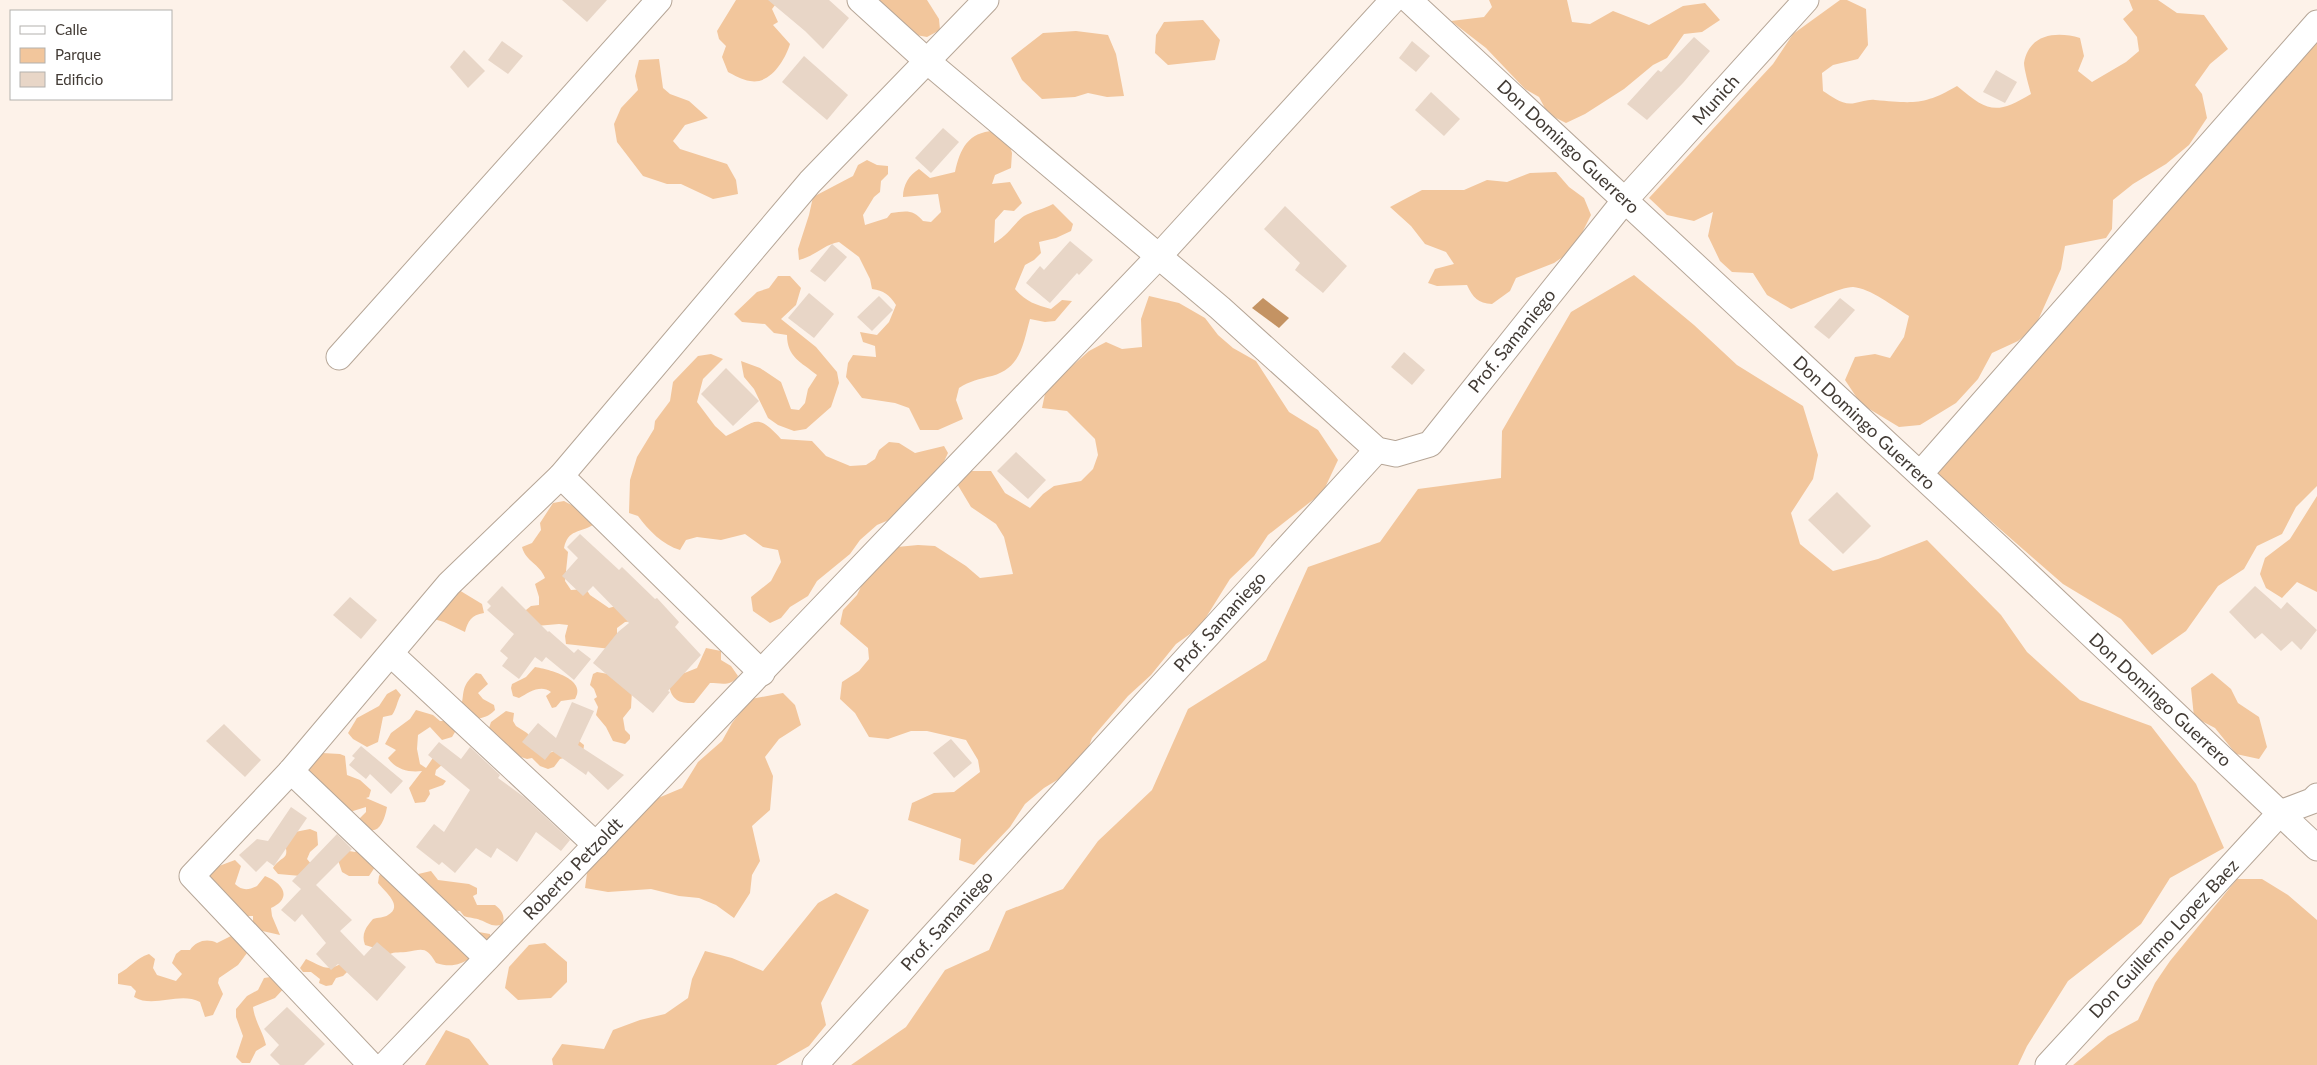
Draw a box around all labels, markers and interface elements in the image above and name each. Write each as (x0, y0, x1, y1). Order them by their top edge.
legend (10, 10, 172, 100)
text: Calle (55, 20, 88, 38)
text: Parque (55, 45, 101, 63)
text: Edificio (55, 70, 103, 88)
street label: Munich (1687, 70, 1743, 129)
street label: Don Domingo Guerrero (1493, 75, 1644, 218)
street label: Prof. Samaniego (1463, 284, 1560, 397)
street label: Don Domingo Guerrero (1789, 351, 1940, 494)
street label: Prof. Samaniego (1169, 567, 1270, 676)
street label: Don Domingo Guerrero (2085, 628, 2236, 771)
street label: Roberto Petzoldt (518, 812, 627, 924)
street label: Don Guillermo Lopez Baez (2084, 854, 2243, 1022)
street label: Prof. Samaniego (896, 866, 997, 975)

